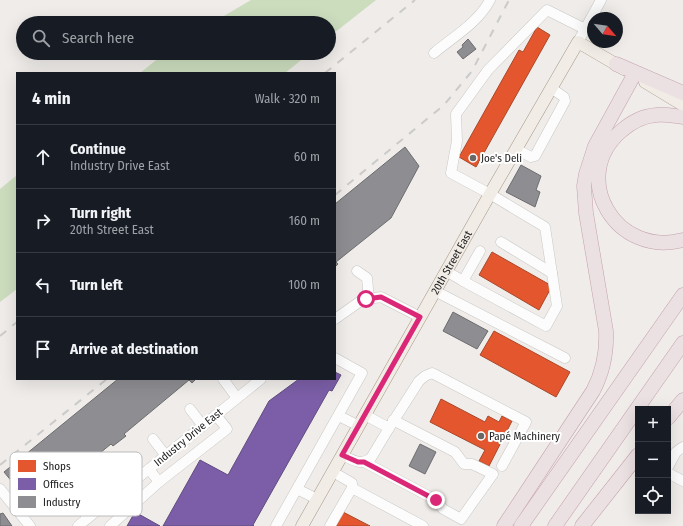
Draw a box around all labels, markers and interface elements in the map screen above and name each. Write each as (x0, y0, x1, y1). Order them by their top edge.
north arrow (587, 12, 623, 48)
search box (16, 16, 336, 60)
icon: search (30, 27, 52, 49)
text: Search here (62, 29, 134, 47)
text: 4 min (32, 88, 71, 109)
text: Walk · 320 m (255, 91, 320, 106)
text: Continue (70, 140, 126, 158)
icon: ahead (32, 146, 54, 168)
text: 60 m (294, 149, 320, 164)
place label: Joe's Deli (481, 152, 522, 165)
marker: Joe's Deli (468, 153, 478, 163)
text: Industry Drive East (70, 158, 170, 173)
text: Turn right (70, 204, 131, 222)
icon: right (32, 210, 54, 232)
text: 160 m (289, 213, 320, 228)
text: 20th Street East (70, 222, 154, 237)
street label: 20th Street East (429, 228, 475, 297)
icon: left (32, 274, 54, 296)
text: Turn left (70, 276, 123, 294)
text: 100 m (288, 277, 320, 292)
route start (357, 290, 375, 308)
icon: arrive (32, 338, 54, 360)
text: Arrive at destination (70, 340, 198, 358)
street label: Industry Drive East (151, 406, 226, 469)
map controls (635, 406, 671, 514)
button: + (635, 406, 671, 442)
place label: Papé Machinery (489, 430, 560, 443)
marker: Papé Machinery (476, 431, 486, 441)
button: − (635, 442, 671, 478)
legend (10, 452, 142, 516)
text: Shops (43, 460, 71, 473)
text: Offices (43, 478, 74, 491)
button: locate (635, 478, 671, 514)
route end (427, 491, 445, 509)
text: Industry (43, 496, 80, 509)

